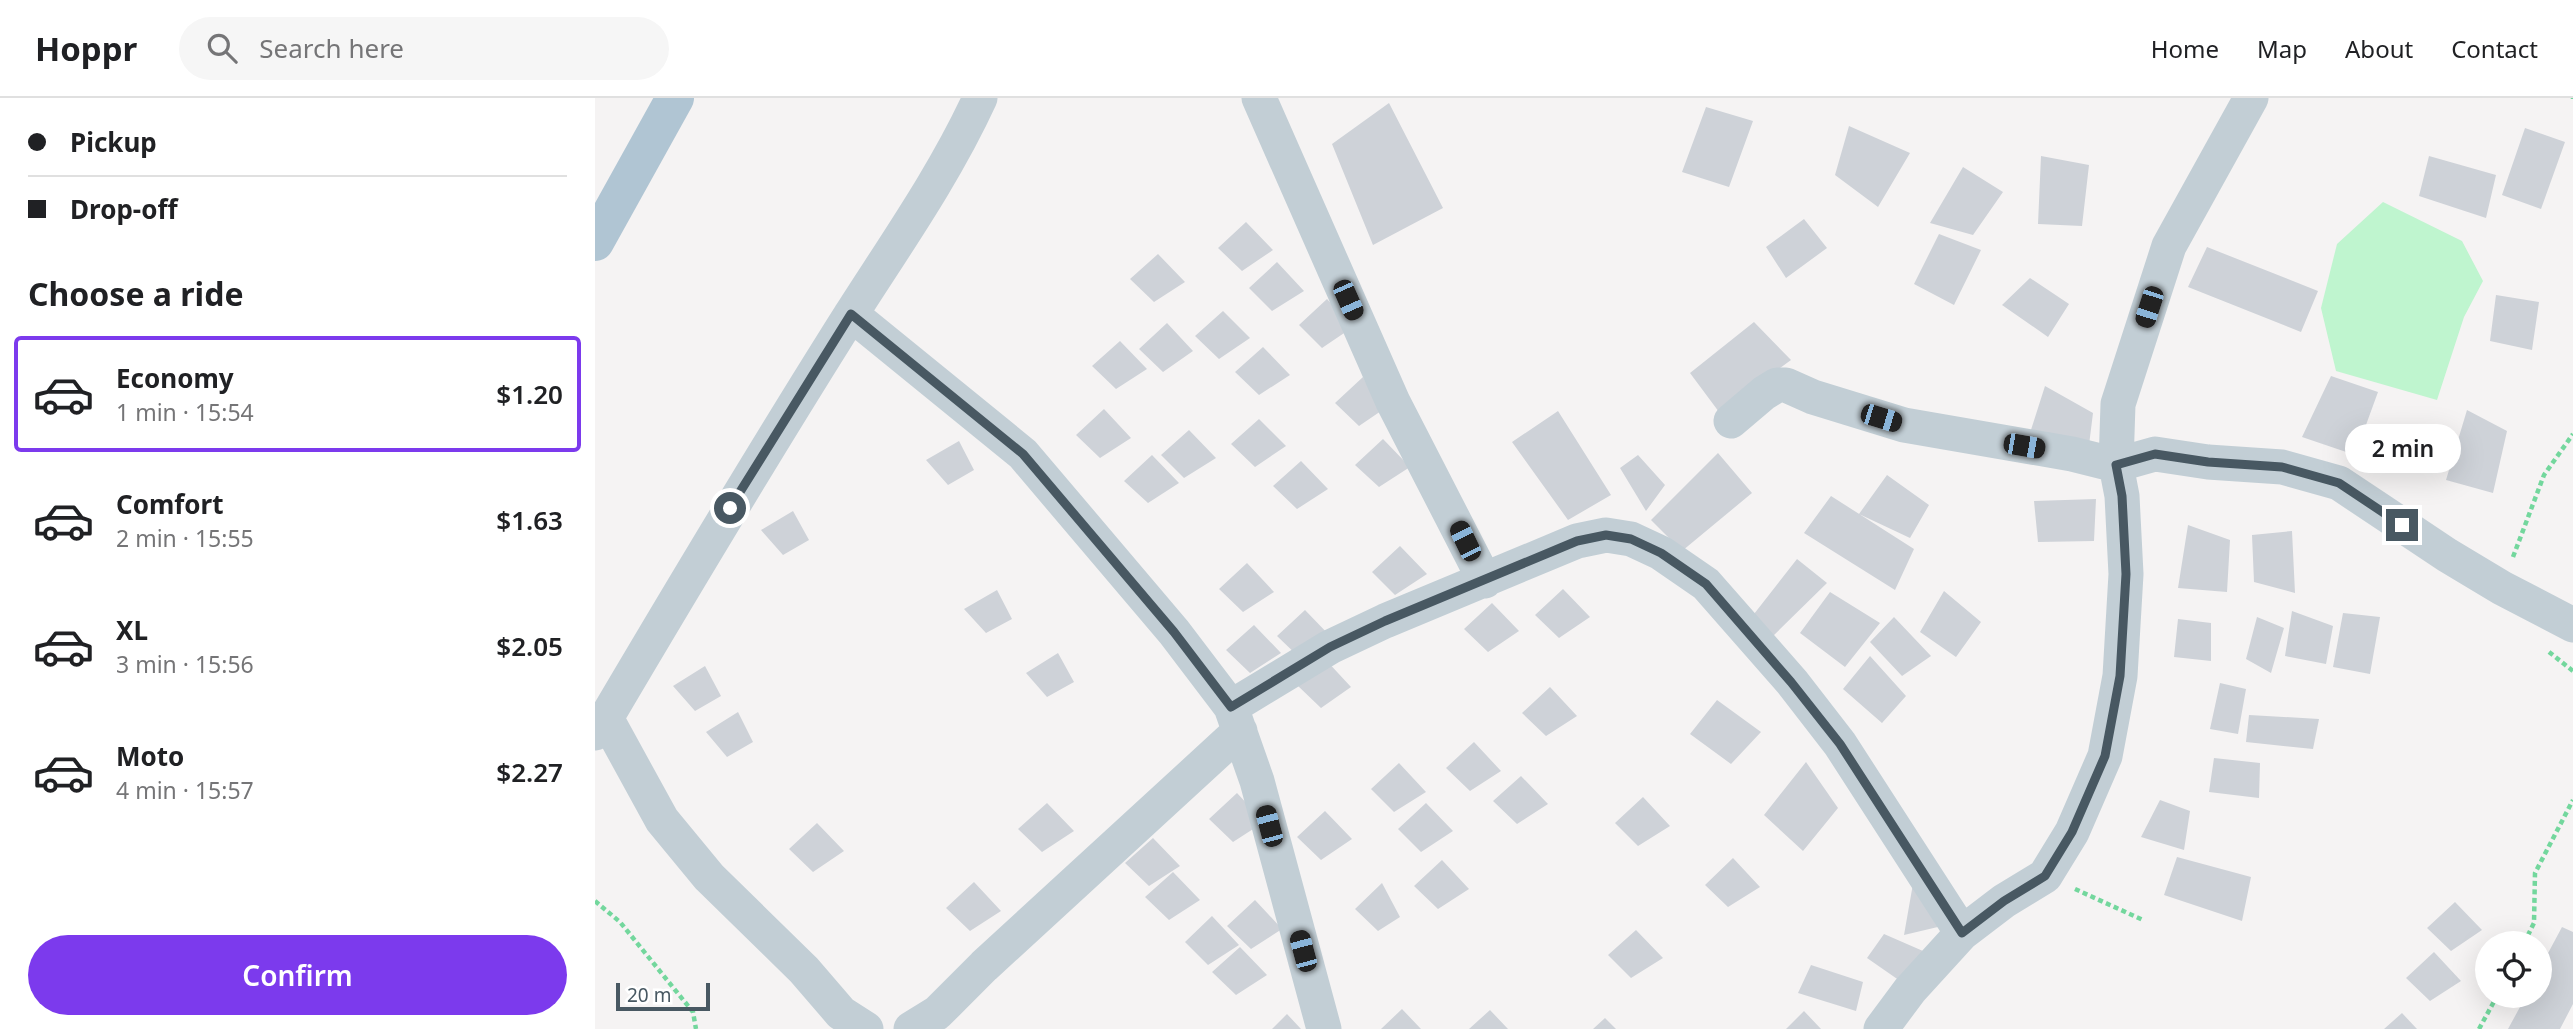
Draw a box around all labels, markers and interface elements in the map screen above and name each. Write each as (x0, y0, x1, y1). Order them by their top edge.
search box (179, 17, 669, 80)
text: Hoppr (35, 26, 137, 71)
icon: search (203, 29, 241, 67)
text: Search here (259, 30, 404, 66)
text: Home (2151, 32, 2219, 65)
text: Map (2257, 32, 2307, 65)
text: About (2345, 32, 2413, 65)
text: Contact (2451, 32, 2538, 65)
text: Pickup (70, 124, 157, 160)
text: Drop-off (70, 191, 177, 227)
text: Choose a ride (28, 272, 244, 315)
car (1330, 277, 1367, 323)
car (2133, 284, 2166, 330)
text: Economy (116, 360, 234, 396)
icon: car (32, 363, 95, 426)
text: $1.20 (496, 376, 563, 412)
text: 1 min · 15:54 (116, 396, 254, 428)
car (1858, 402, 1905, 434)
callout: 2 min (2344, 424, 2460, 472)
car (2002, 432, 2047, 460)
text: 2 min (2372, 432, 2434, 464)
text: Comfort (116, 486, 224, 522)
icon: car (32, 489, 95, 552)
route start (714, 492, 746, 524)
text: $1.63 (496, 502, 563, 538)
route end (2386, 509, 2418, 541)
car (1447, 518, 1484, 564)
text: 2 min · 15:55 (116, 522, 254, 554)
text: XL (116, 612, 148, 648)
icon: car (32, 615, 95, 678)
text: $2.05 (496, 628, 563, 664)
text: 3 min · 15:56 (116, 648, 254, 680)
text: Moto (116, 738, 184, 774)
icon: car (32, 741, 95, 804)
text: $2.27 (496, 754, 563, 790)
text: 4 min · 15:57 (116, 774, 254, 806)
car (1254, 803, 1285, 849)
car (1288, 928, 1319, 974)
map controls (2475, 931, 2552, 1008)
button: locate (2475, 931, 2552, 1008)
button: Confirm (28, 935, 567, 1015)
scale bar (616, 980, 711, 1012)
text: 20 m (627, 982, 671, 1008)

